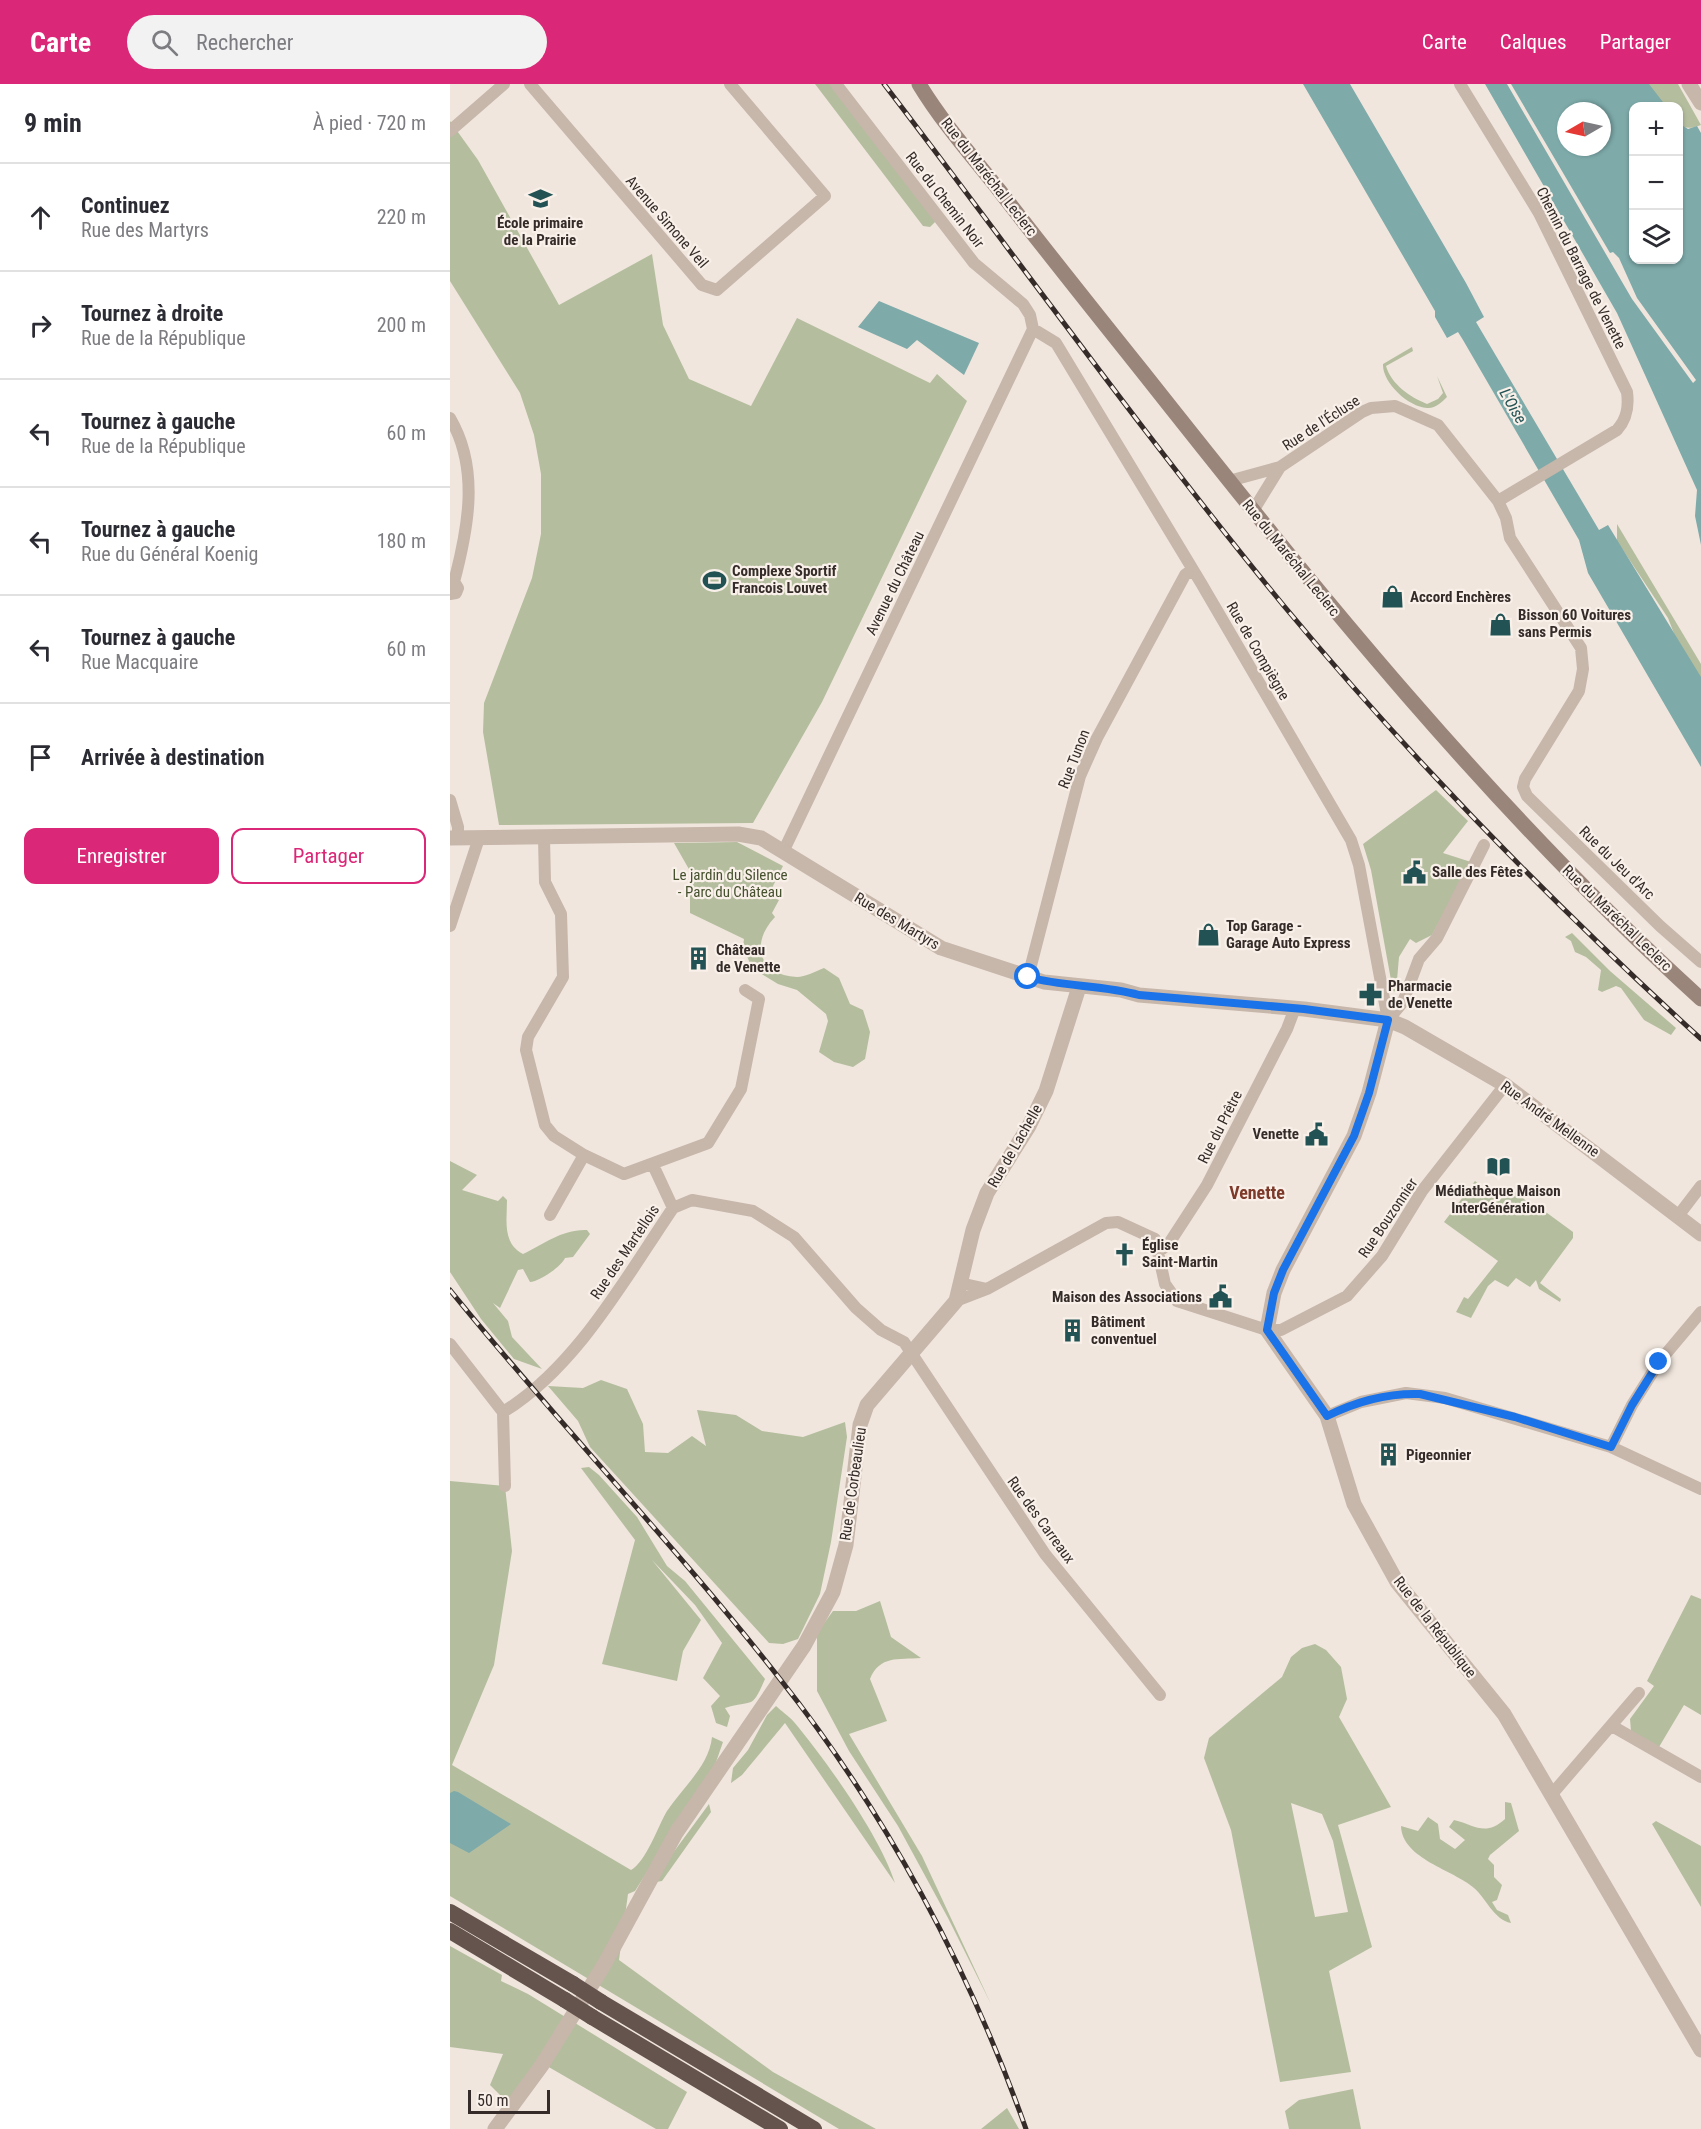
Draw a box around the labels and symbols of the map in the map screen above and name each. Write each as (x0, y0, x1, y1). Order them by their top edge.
north arrow (1557, 102, 1611, 156)
street label: Rue du Maréchal Leclerc (937, 114, 1041, 240)
street label: Rue du Chemin Noir (902, 148, 988, 252)
street label: Avenue Simone Veil (622, 172, 712, 272)
street label: Chemin du Barrage de Venette (1532, 184, 1630, 352)
school or university icon: École primaire de la Prairie (527, 186, 553, 212)
place label: École primaire de la Prairie (497, 214, 583, 249)
water label: L'Oise (1495, 385, 1531, 427)
street label: Rue de l'Écluse (1279, 391, 1363, 455)
street label: Rue du Maréchal Leclerc (1238, 496, 1344, 620)
street label: Avenue du Château (862, 528, 928, 638)
place label: Complexe Sportif Francois Louvet (732, 562, 836, 597)
sports icon: Complexe Sportif Francois Louvet (701, 567, 727, 593)
shop icon: Accord Enchères (1379, 584, 1405, 610)
place label: Accord Enchères (1410, 588, 1511, 606)
street label: Rue de Compiègne (1223, 599, 1293, 703)
place label: Bisson 60 Voitures sans Permis (1518, 606, 1631, 641)
shop icon: Bisson 60 Voitures sans Permis (1487, 611, 1513, 637)
street label: Rue Tunon (1055, 727, 1093, 791)
street label: Rue du Jeu d'Arc (1576, 822, 1659, 904)
public building icon: Salle des Fêtes (1401, 859, 1427, 885)
street label: Rue du Maréchal Leclerc (1559, 861, 1675, 975)
place label: Salle des Fêtes (1432, 863, 1523, 881)
park label: Le jardin du Silence - Parc du Château (672, 866, 788, 901)
street label: Rue des Martyrs (851, 889, 943, 954)
place label: Top Garage - Garage Auto Express (1226, 917, 1351, 952)
shop icon: Top Garage - Garage Auto Express (1195, 922, 1221, 948)
place label: Château de Venette (716, 941, 781, 976)
building icon: Château de Venette (685, 946, 711, 972)
route start (1014, 963, 1040, 989)
place label: Pharmacie de Venette (1388, 977, 1453, 1012)
pharmacy icon: Pharmacie de Venette (1357, 982, 1383, 1008)
street label: Rue André Mellenne (1497, 1077, 1603, 1161)
street label: Rue du Prêtre (1194, 1087, 1246, 1167)
street label: Rue de Lachelle (984, 1101, 1046, 1191)
public building icon: Venette (1304, 1121, 1330, 1147)
place label: Venette (1253, 1125, 1299, 1143)
library icon: Médiathèque Maison InterGénération (1485, 1154, 1511, 1180)
street label: Rue Bouzonnier (1355, 1174, 1421, 1261)
district label: Venette (1229, 1182, 1285, 1203)
place label: Médiathèque Maison InterGénération (1435, 1182, 1561, 1217)
street label: Rue des Martellois (587, 1201, 663, 1303)
place label: Église Saint-Martin (1142, 1236, 1218, 1271)
church icon: Église Saint-Martin (1111, 1241, 1137, 1267)
public building icon: Maison des Associations (1207, 1284, 1233, 1310)
place label: Maison des Associations (1052, 1288, 1202, 1306)
place label: Bâtiment conventuel (1091, 1313, 1157, 1348)
building icon: Bâtiment conventuel (1060, 1318, 1086, 1344)
route end (1645, 1348, 1671, 1374)
street label: Rue de Corbeaulieu (836, 1426, 870, 1542)
building icon: Pigeonnier (1375, 1442, 1401, 1468)
place label: Pigeonnier (1406, 1446, 1471, 1464)
street label: Rue des Carreaux (1003, 1473, 1079, 1567)
street label: Rue de la République (1390, 1573, 1480, 1681)
scale bar (468, 2087, 550, 2114)

